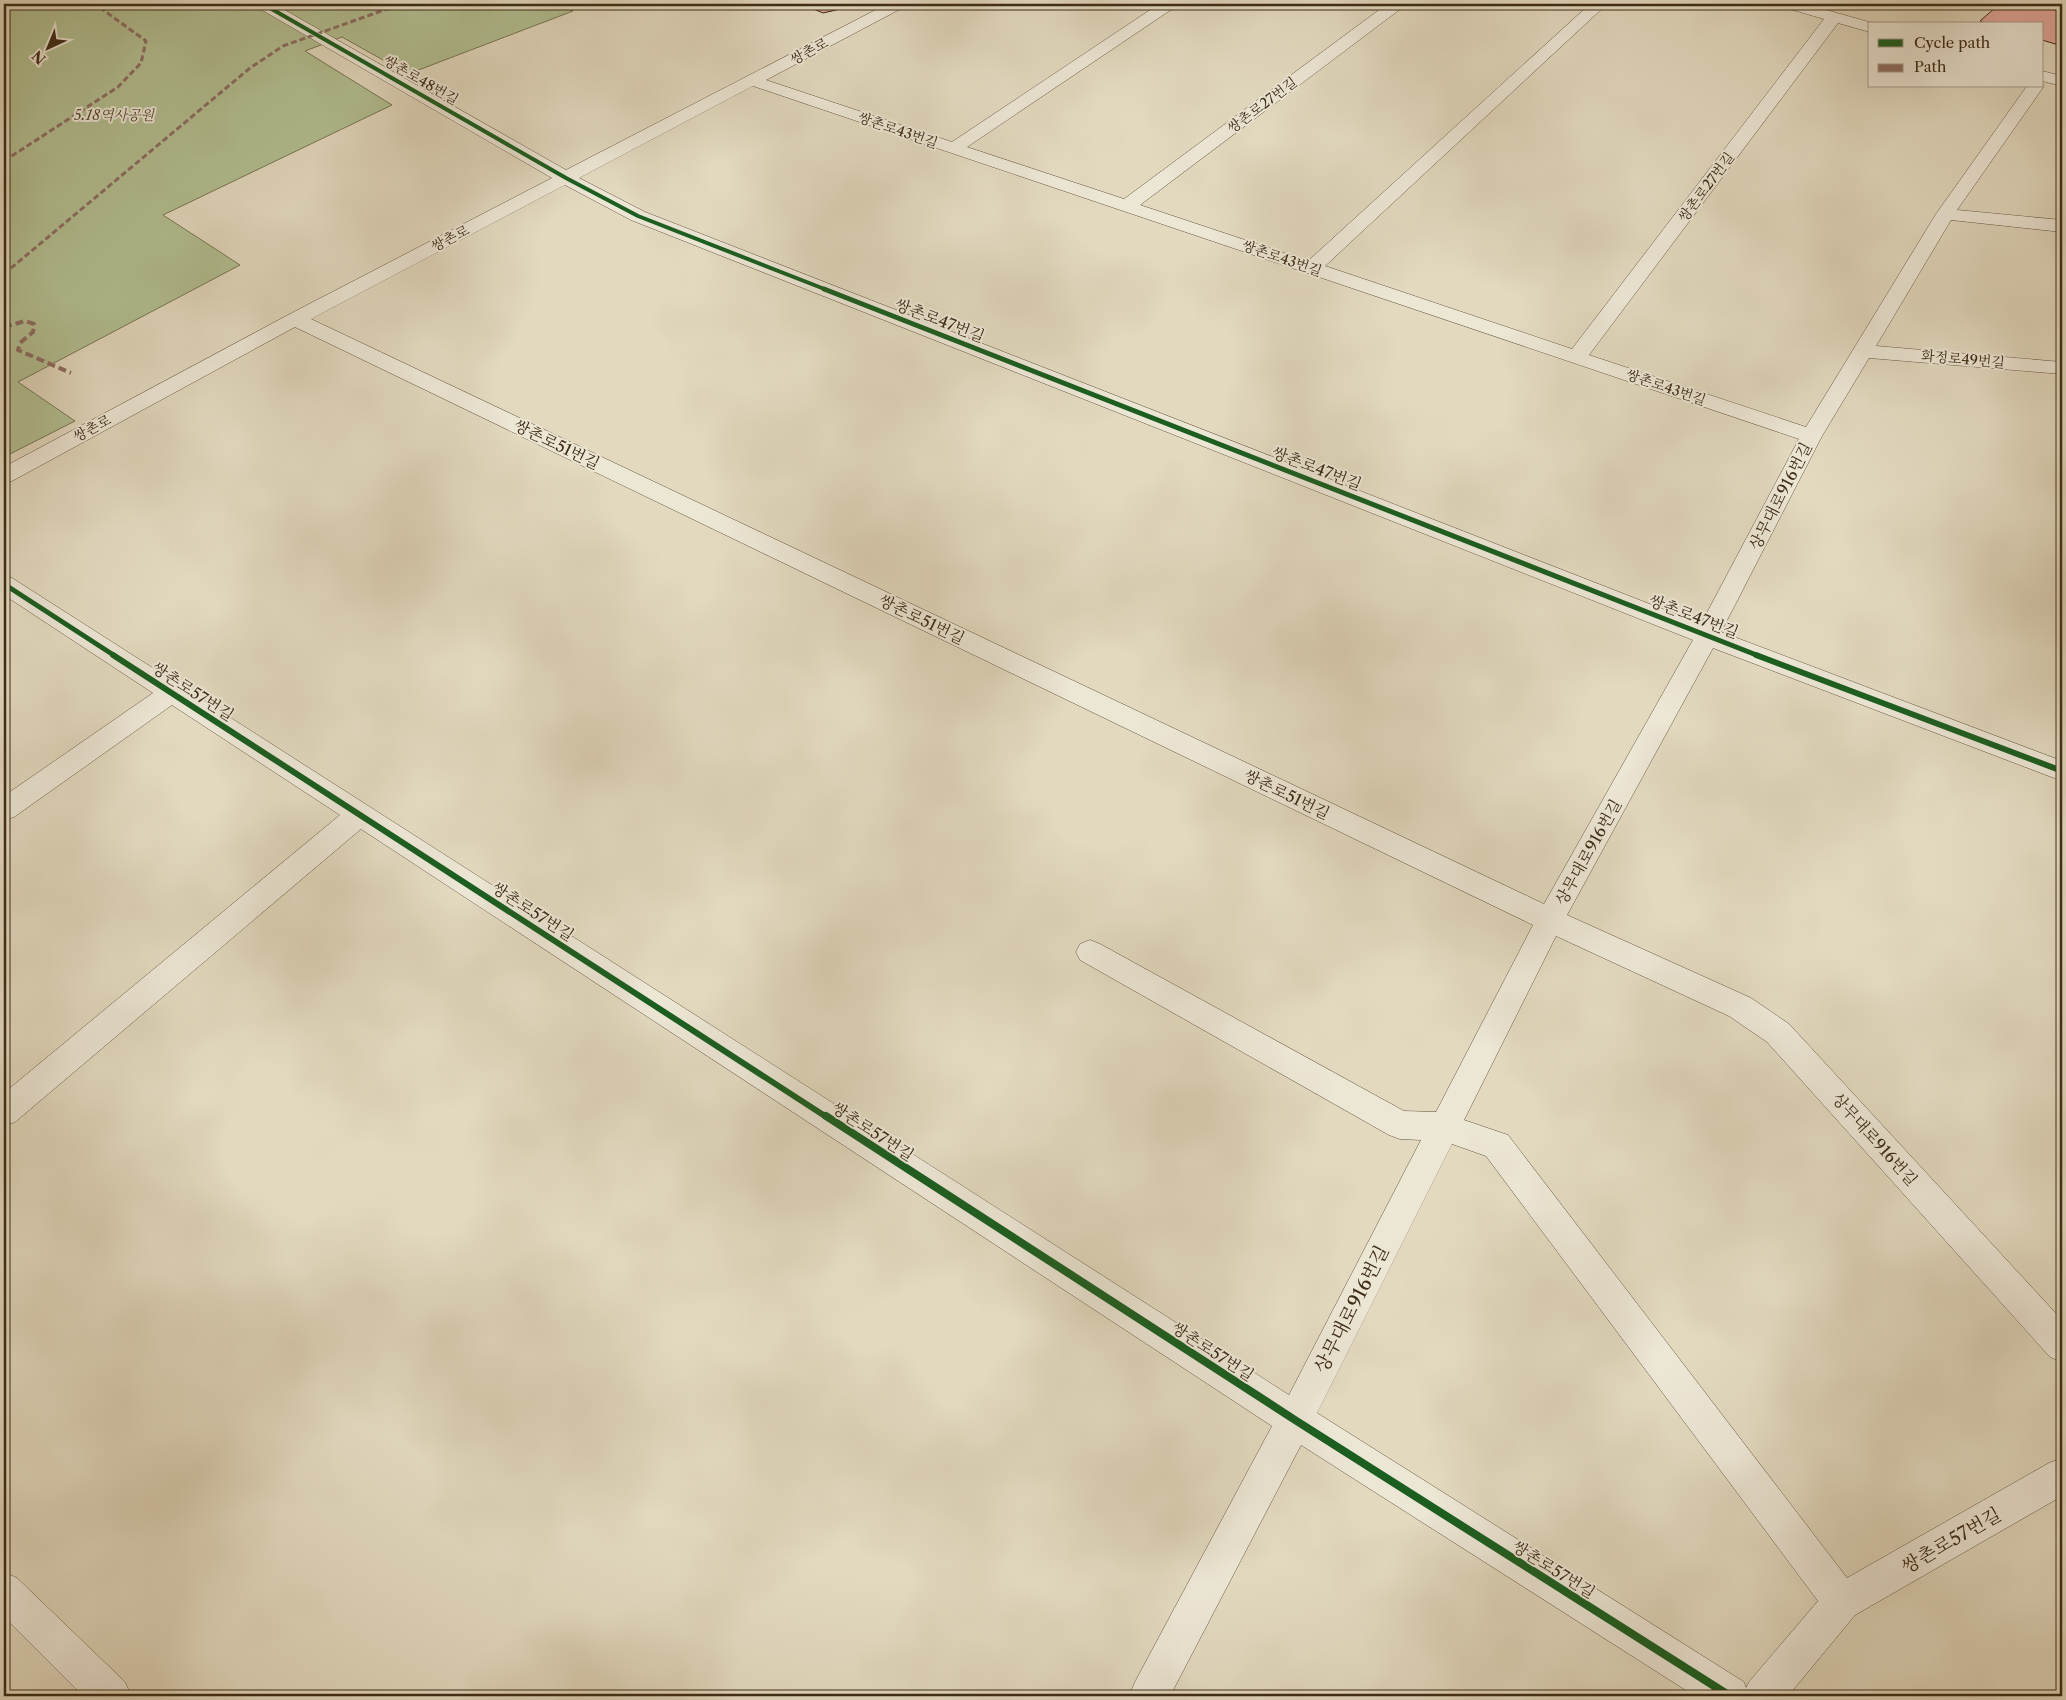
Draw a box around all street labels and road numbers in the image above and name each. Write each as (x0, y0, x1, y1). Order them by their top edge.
street label: 쌍촌로 (787, 33, 832, 68)
street label: 쌍촌로48번길 (380, 51, 462, 109)
street label: 쌍촌로27번길 (1224, 73, 1300, 137)
street label: 쌍촌로43번길 (856, 108, 940, 152)
street label: 쌍촌로27번길 (1674, 149, 1738, 225)
street label: 쌍촌로 (428, 221, 473, 255)
street label: 쌍촌로43번길 (1240, 236, 1324, 280)
street label: 쌍촌로47번길 (892, 294, 988, 346)
street label: 화정로49번길 (1920, 346, 2006, 372)
street label: 쌍촌로43번길 (1624, 365, 1708, 409)
street label: 쌍촌로 (70, 410, 115, 445)
street label: 쌍촌로51번길 (511, 415, 603, 473)
street label: 상무대로916번길 (1744, 439, 1816, 553)
street label: 쌍촌로47번길 (1269, 442, 1365, 494)
street label: 쌍촌로51번길 (876, 590, 968, 648)
street label: 쌍촌로47번길 (1646, 590, 1742, 642)
street label: 쌍촌로57번길 (148, 657, 238, 725)
street label: 쌍촌로51번길 (1241, 765, 1333, 823)
street label: 상무대로916번길 (1551, 795, 1625, 909)
street label: 쌍촌로57번길 (488, 877, 578, 945)
street label: 상무대로916번길 (1828, 1088, 1922, 1190)
street label: 쌍촌로57번길 (828, 1097, 918, 1165)
street label: 상무대로916번길 (1309, 1241, 1394, 1377)
street label: 쌍촌로57번길 (1168, 1317, 1258, 1385)
street label: 쌍촌로57번길 (1897, 1503, 2005, 1578)
street label: 쌍촌로57번길 (1509, 1536, 1599, 1602)

